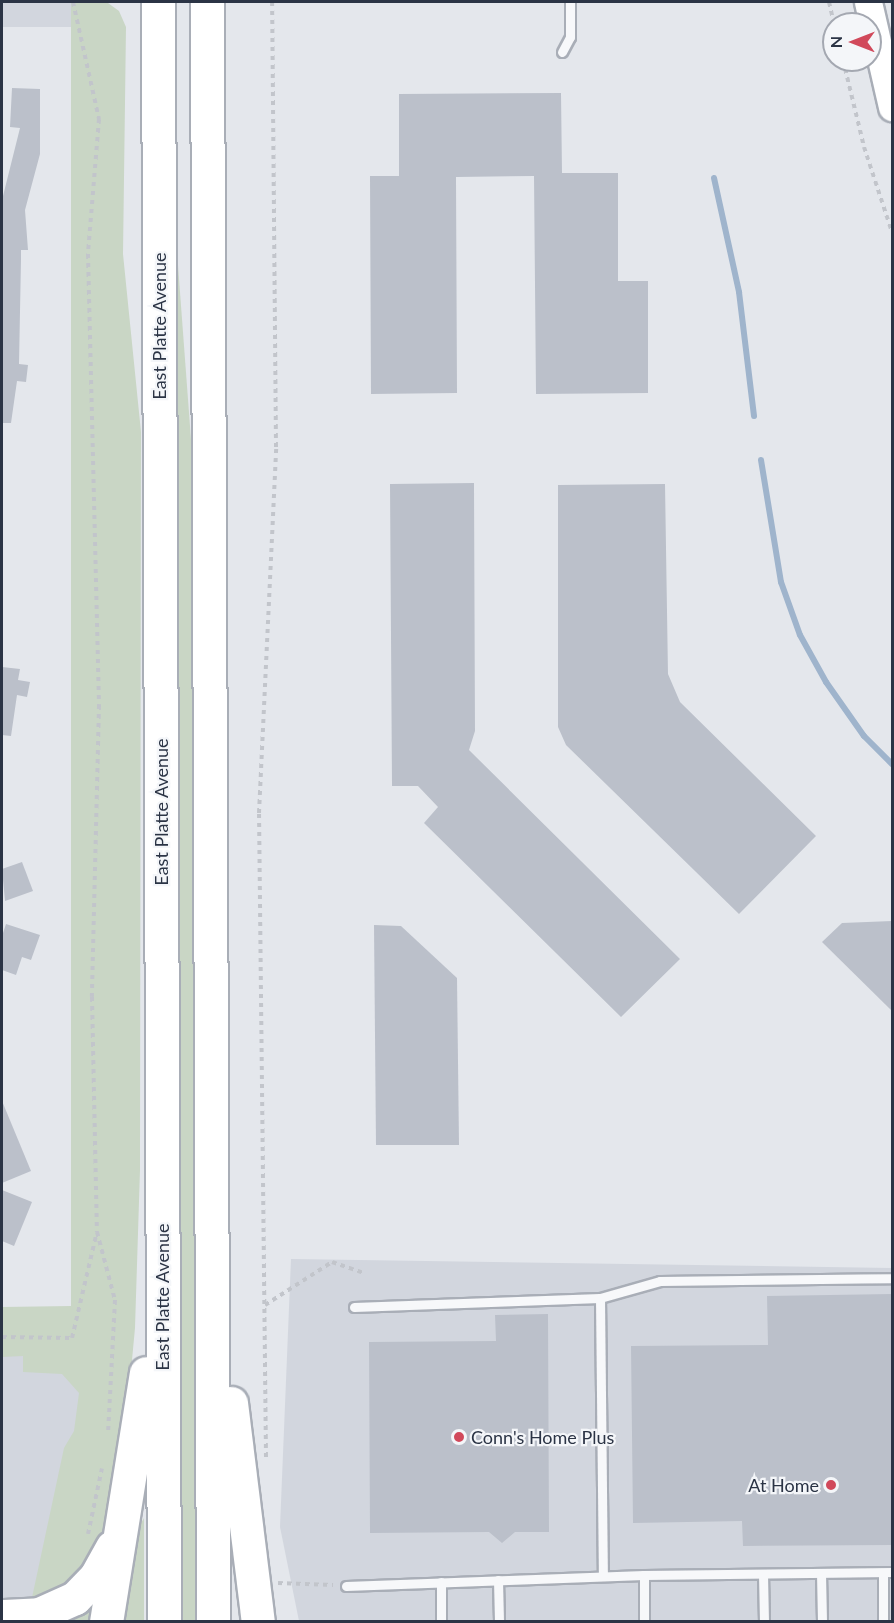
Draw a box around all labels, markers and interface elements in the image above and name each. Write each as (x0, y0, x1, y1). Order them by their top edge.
north arrow (822, 12, 882, 72)
text: N (826, 36, 845, 48)
street label: East Platte Avenue (148, 252, 170, 400)
street label: East Platte Avenue (150, 738, 172, 886)
street label: East Platte Avenue (151, 1223, 173, 1371)
place label: Conn's Home Plus (471, 1426, 614, 1448)
marker: Conn's Home Plus (452, 1430, 466, 1444)
place label: At Home (748, 1474, 819, 1496)
marker: At Home (824, 1478, 838, 1492)

